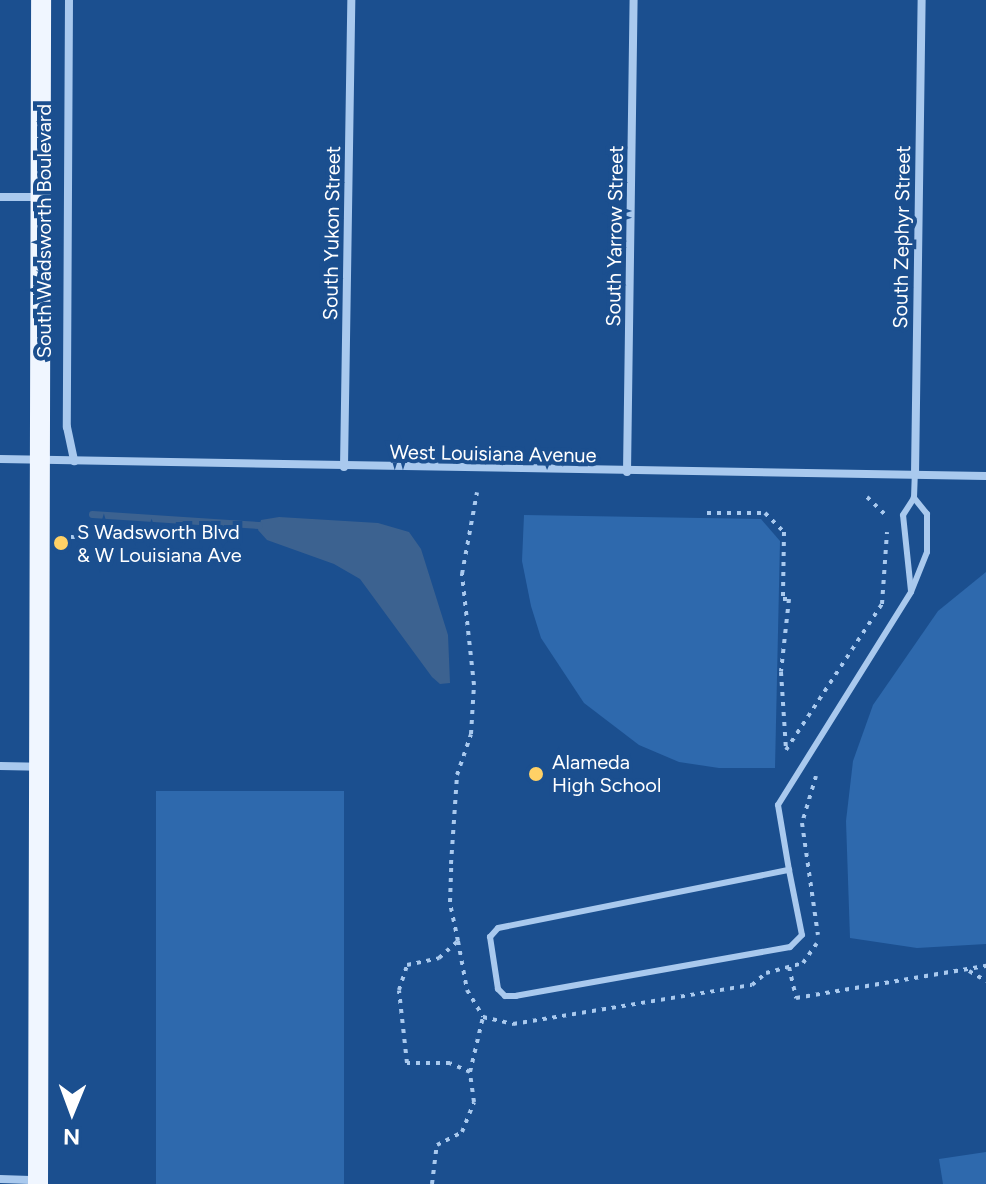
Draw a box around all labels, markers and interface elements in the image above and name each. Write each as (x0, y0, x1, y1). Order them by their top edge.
street label: South Wadsworth Boulevard (32, 104, 56, 358)
street label: South Yarrow Street (601, 145, 629, 327)
street label: South Zephyr Street (888, 145, 916, 329)
street label: South Yukon Street (318, 146, 346, 320)
street label: West Louisiana Avenue (389, 440, 597, 468)
place label: S Wadsworth Blvd & W Louisiana Ave (77, 520, 242, 567)
marker: S Wadsworth Blvd & W Louisiana Ave (52, 534, 70, 552)
place label: Alameda High School (552, 750, 661, 797)
marker: Alameda High School (527, 765, 545, 783)
north arrow (32, 1072, 112, 1152)
text: N (63, 1123, 80, 1150)

